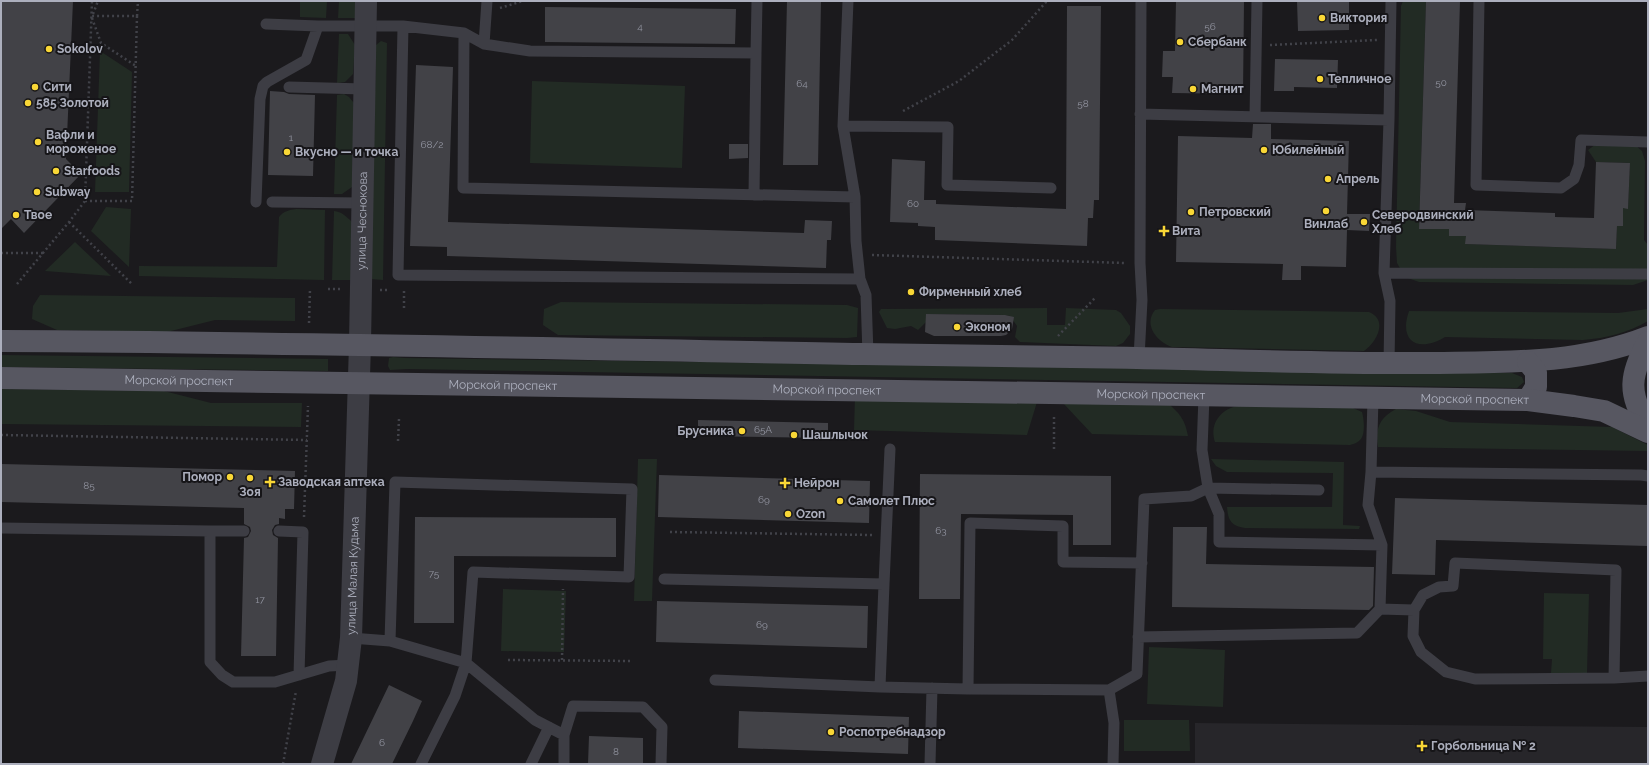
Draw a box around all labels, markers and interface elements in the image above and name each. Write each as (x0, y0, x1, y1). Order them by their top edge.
place label: Виктория (1330, 11, 1387, 25)
marker: Виктория (1317, 13, 1327, 23)
house number: 4 (637, 21, 643, 32)
house number: 56 (1204, 21, 1216, 32)
place label: Сбербанк (1188, 35, 1247, 49)
marker: Сбербанк (1175, 37, 1185, 47)
place label: Sokolov (57, 42, 103, 56)
marker: Sokolov (44, 44, 54, 54)
place label: Тепличное (1328, 72, 1391, 86)
marker: Тепличное (1315, 74, 1325, 84)
house number: 50 (1435, 77, 1447, 88)
house number: 64 (796, 78, 808, 89)
place label: Сити (43, 80, 72, 94)
marker: Сити (30, 82, 40, 92)
place label: Магнит (1201, 82, 1244, 96)
marker: Магнит (1188, 84, 1198, 94)
place label: 585 Золотой (36, 96, 109, 110)
marker: 585 Золотой (23, 98, 33, 108)
house number: 58 (1077, 98, 1089, 109)
place label: Вафли и мороженое (46, 128, 116, 156)
house number: 1 (289, 132, 294, 143)
marker: Вафли и мороженое (33, 137, 43, 147)
house number: 68/2 (421, 139, 443, 150)
place label: Юбилейный (1272, 143, 1344, 157)
place label: Вкусно — и точка (295, 145, 398, 159)
marker: Юбилейный (1259, 145, 1269, 155)
marker: Вкусно — и точка (282, 147, 292, 157)
place label: Starfoods (64, 164, 120, 178)
marker: Starfoods (51, 166, 61, 176)
street label: улица Чеснокова (354, 171, 370, 270)
place label: Апрель (1336, 172, 1380, 186)
marker: Апрель (1323, 174, 1333, 184)
place label: Subway (45, 185, 91, 199)
marker: Subway (32, 187, 42, 197)
house number: 60 (907, 198, 919, 209)
place label: Петровский (1199, 205, 1271, 219)
marker: Винлаб (1321, 206, 1331, 216)
marker: Петровский (1186, 207, 1196, 217)
place label: Твое (24, 208, 52, 222)
place label: Северодвинский Хлеб (1371, 208, 1474, 236)
marker: Твое (11, 210, 21, 220)
place label: Винлаб (1304, 217, 1349, 231)
marker: Северодвинский Хлеб (1359, 217, 1369, 227)
place label: Вита (1172, 224, 1200, 238)
marker: Вита (1159, 226, 1169, 236)
place label: Фирменный хлеб (919, 285, 1022, 299)
marker: Фирменный хлеб (906, 287, 916, 297)
place label: Эконом (965, 320, 1011, 334)
marker: Эконом (952, 322, 962, 332)
street label: Морской проспект (125, 373, 234, 388)
street label: Морской проспект (449, 377, 558, 393)
street label: Морской проспект (772, 382, 882, 398)
street label: Морской проспект (1096, 387, 1206, 402)
street label: Морской проспект (1420, 391, 1530, 407)
place label: Брусника (677, 424, 734, 438)
house number: 65А (754, 424, 772, 435)
marker: Брусника (737, 426, 747, 436)
place label: Шашлычок (802, 428, 868, 442)
marker: Шашлычок (789, 430, 799, 440)
place label: Помор (182, 470, 222, 484)
marker: Помор (225, 472, 235, 482)
marker: Зоя (245, 473, 255, 483)
place label: Заводская аптека (278, 475, 385, 489)
place label: Нейрон (794, 476, 840, 490)
marker: Заводская аптека (265, 477, 275, 487)
marker: Нейрон (779, 477, 791, 489)
house number: 85 (83, 480, 95, 491)
place label: Зоя (239, 485, 261, 499)
house number: 69 (758, 494, 770, 505)
place label: Самолет Плюс (848, 494, 935, 508)
marker: Самолет Плюс (835, 496, 845, 506)
place label: Ozon (796, 507, 825, 521)
marker: Ozon (783, 509, 793, 519)
street label: улица Малая Кудьма (344, 516, 362, 635)
house number: 63 (935, 525, 947, 536)
house number: 75 (429, 568, 440, 579)
house number: 17 (255, 594, 265, 605)
house number: 69 (756, 619, 768, 630)
place label: Роспотребнадзор (839, 725, 946, 739)
marker: Роспотребнадзор (826, 727, 836, 737)
house number: 6 (379, 737, 385, 748)
place label: Горбольница № 2 (1431, 739, 1536, 753)
marker: Горбольница № 2 (1416, 740, 1428, 752)
house number: 8 (613, 746, 619, 757)

